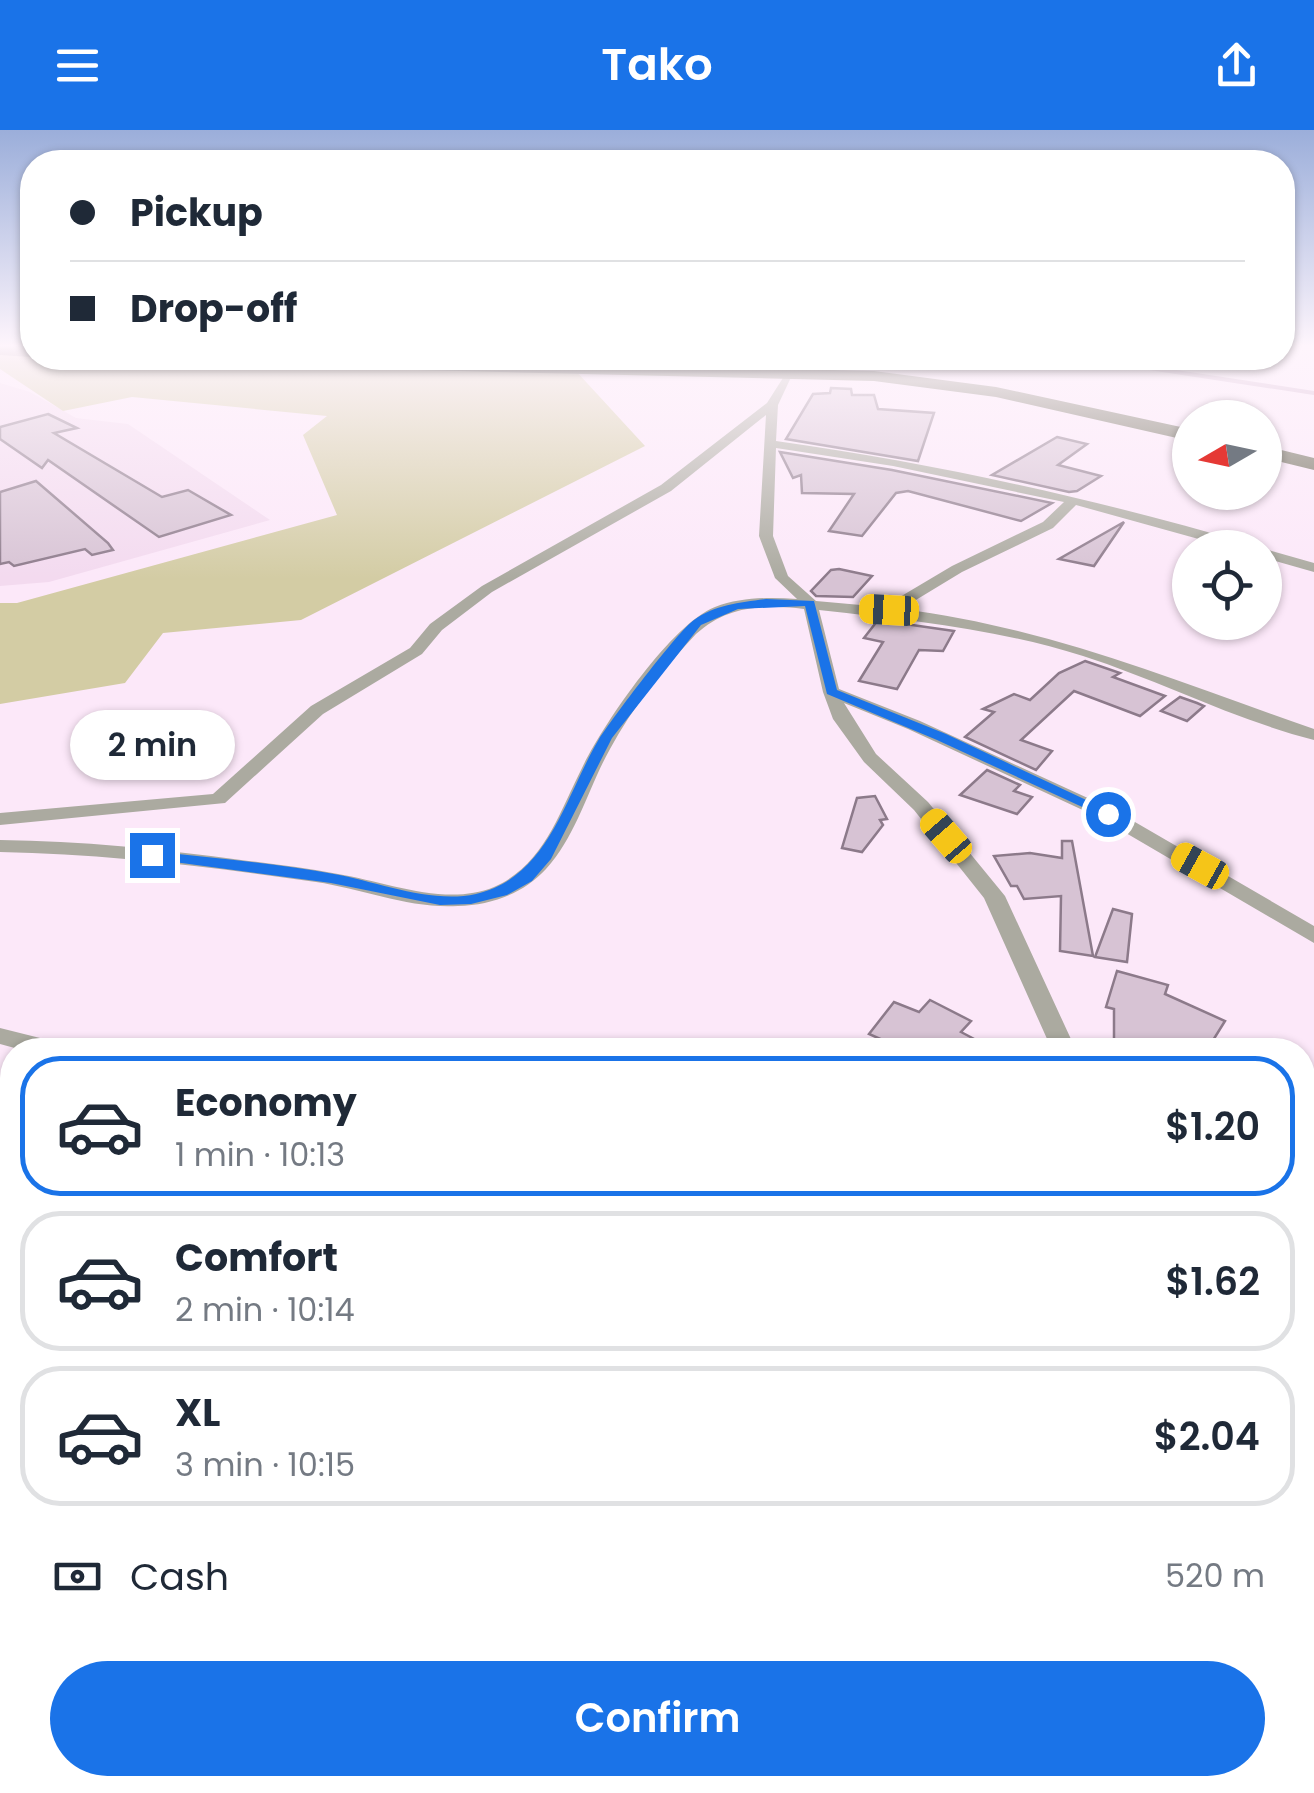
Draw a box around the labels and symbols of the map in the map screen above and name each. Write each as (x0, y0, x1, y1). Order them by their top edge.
north arrow (1172, 400, 1282, 510)
car (858, 593, 920, 627)
callout: 2 min (70, 710, 234, 780)
route start (1086, 792, 1131, 837)
car (915, 804, 977, 868)
route end (130, 833, 175, 878)
car (1166, 838, 1234, 894)

